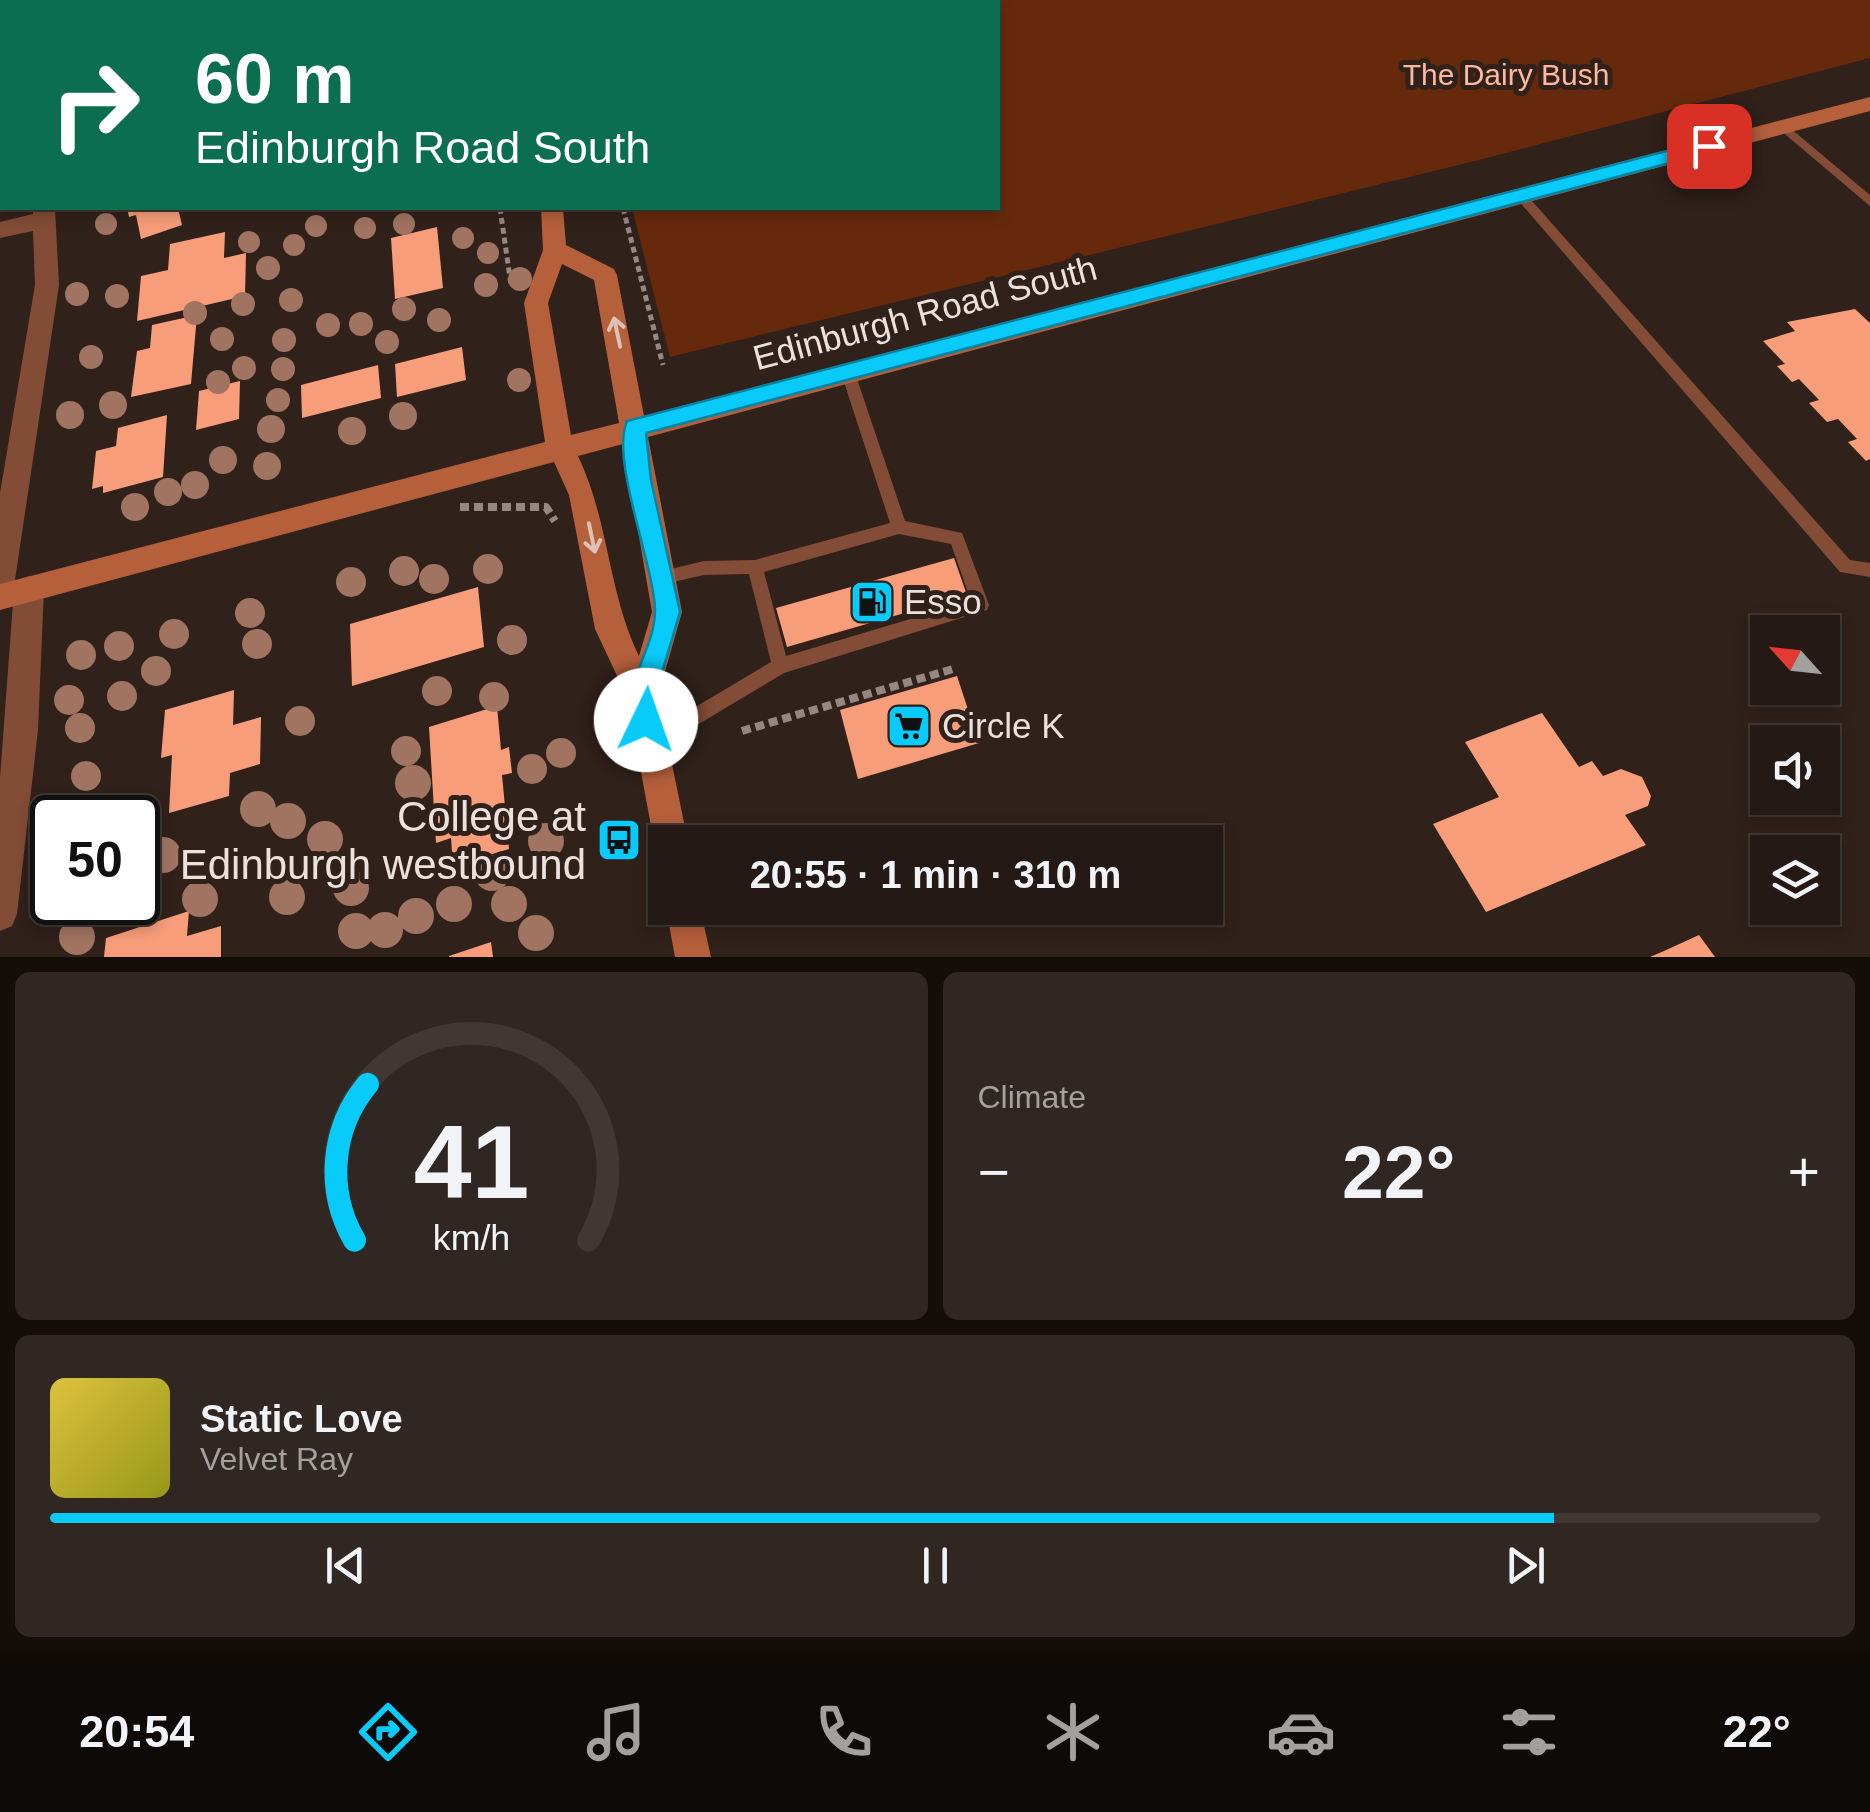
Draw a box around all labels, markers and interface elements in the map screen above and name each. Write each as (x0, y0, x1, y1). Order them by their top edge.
icon: right (30, 40, 160, 170)
text: 60 m (195, 40, 355, 118)
park label: The Dairy Bush (1403, 58, 1609, 91)
pin (1667, 104, 1752, 189)
icon: arrive (1682, 119, 1737, 174)
text: Edinburgh Road South (195, 122, 650, 173)
street label: Edinburgh Road South (749, 248, 1101, 377)
one-way arrow (606, 316, 625, 348)
one-way arrow (583, 522, 602, 554)
fuel station icon: Esso (849, 579, 895, 625)
place label: Esso (904, 582, 982, 621)
north arrow (1750, 615, 1840, 705)
map controls (1750, 615, 1840, 925)
position arrow (594, 668, 698, 772)
supermarket icon: Circle K (886, 703, 932, 749)
place label: Circle K (942, 706, 1065, 745)
button: sound (1750, 725, 1840, 815)
place label: College at Edinburgh westbound (180, 793, 586, 888)
speed limit sign: 50 (30, 795, 160, 925)
bus stop icon: College at Edinburgh westbound (596, 817, 642, 863)
button: layers (1750, 835, 1840, 925)
text: 20:55 · 1 min · 310 m (750, 854, 1121, 896)
text: Climate (978, 1079, 1086, 1115)
text: 41 (413, 1104, 529, 1220)
text: 22° (1342, 1130, 1455, 1214)
text: − (978, 1141, 1010, 1203)
text: + (1788, 1141, 1820, 1203)
text: km/h (433, 1218, 510, 1258)
text: Static Love (200, 1398, 403, 1440)
text: Velvet Ray (200, 1441, 353, 1477)
icon: previous (318, 1538, 373, 1593)
icon: pause (908, 1538, 963, 1593)
icon: next (1498, 1538, 1553, 1593)
icon: directions (353, 1697, 423, 1767)
icon: music (581, 1697, 651, 1767)
icon: phone (809, 1697, 879, 1767)
icon: climate (1038, 1697, 1108, 1767)
icon: car (1266, 1697, 1336, 1767)
icon: filters (1494, 1697, 1564, 1767)
text: 20:54 (79, 1706, 194, 1757)
text: 22° (1723, 1706, 1791, 1757)

